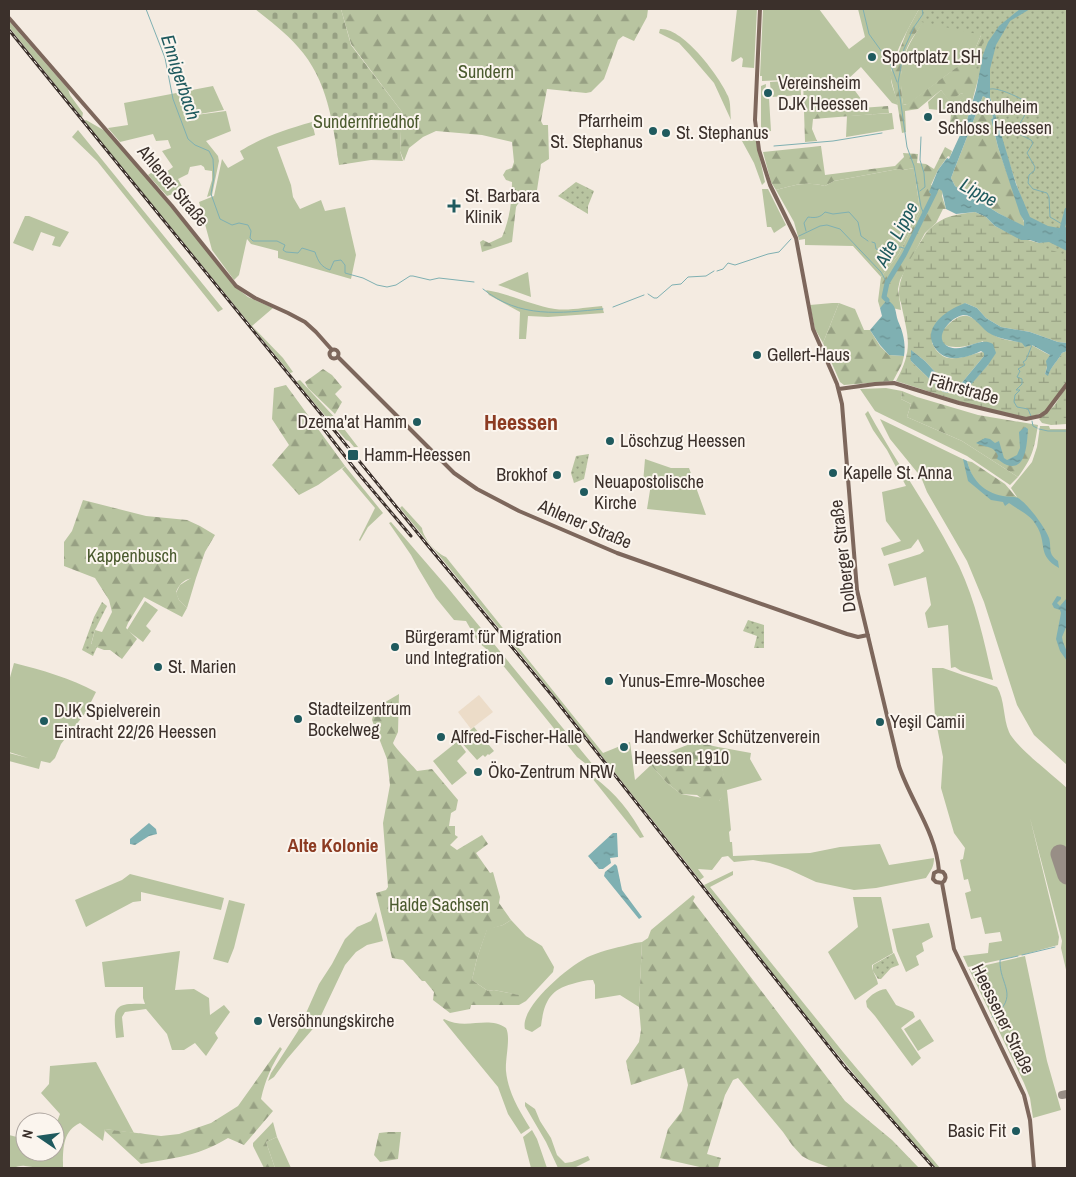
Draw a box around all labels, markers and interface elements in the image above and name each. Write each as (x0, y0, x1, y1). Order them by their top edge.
water label: Ennigerbach (155, 31, 207, 123)
place label: Sportplatz LSH (882, 44, 981, 69)
marker: Sportplatz LSH (866, 51, 878, 63)
park label: Sundern (458, 59, 514, 84)
place label: Vereinsheim DJK Heessen (778, 70, 868, 116)
marker: Vereinsheim DJK Heessen (762, 87, 774, 99)
place label: Landschulheim Schloss Heessen (938, 94, 1052, 140)
place label: Pfarrheim St. Stephanus (550, 108, 643, 154)
park label: Sundernfriedhof (313, 109, 420, 134)
marker: Landschulheim Schloss Heessen (922, 111, 934, 123)
place label: St. Stephanus (676, 120, 769, 145)
marker: Pfarrheim St. Stephanus (647, 125, 659, 137)
marker: St. Stephanus (660, 127, 672, 139)
street label: Ahlener Straße (131, 139, 215, 232)
water label: Lippe (956, 171, 1002, 213)
place label: St. Barbara Klinik (465, 183, 540, 229)
water label: Alte Lippe (868, 197, 924, 272)
marker: St. Barbara Klinik (447, 199, 461, 213)
place label: Gellert-Haus (767, 342, 850, 367)
marker: Gellert-Haus (751, 349, 763, 361)
street label: Fährstraße (926, 367, 1002, 410)
district label: Heessen (484, 407, 558, 437)
place label: Dzema'at Hamm (298, 409, 407, 434)
marker: Dzema'at Hamm (411, 416, 423, 428)
place label: Löschzug Heessen (620, 428, 746, 453)
marker: Löschzug Heessen (604, 435, 616, 447)
place label: Hamm-Heessen (364, 442, 471, 467)
marker: Hamm-Heessen (346, 448, 360, 462)
place label: Kapelle St. Anna (843, 460, 952, 485)
place label: Brokhof (496, 462, 548, 487)
marker: Kapelle St. Anna (827, 467, 839, 479)
marker: Brokhof (551, 469, 563, 481)
place label: Neuapostolische Kirche (594, 469, 704, 515)
marker: Neuapostolische Kirche (578, 486, 590, 498)
street label: Ahlener Straße (534, 492, 636, 554)
street label: Dolberger Straße (823, 498, 862, 614)
park label: Kappenbusch (87, 543, 177, 568)
place label: Bürgeramt für Migration und Integration (405, 624, 562, 670)
marker: Bürgeramt für Migration und Integration (389, 641, 401, 653)
place label: St. Marien (168, 654, 236, 679)
marker: St. Marien (152, 661, 164, 673)
place label: Yunus-Emre-Moschee (619, 668, 765, 693)
marker: Yunus-Emre-Moschee (603, 675, 615, 687)
place label: Stadteilzentrum Bockelweg (308, 696, 411, 742)
place label: DJK Spielverein Eintracht 22/26 Heessen (54, 698, 216, 744)
place label: Yeşil Camii (890, 709, 965, 734)
marker: Stadteilzentrum Bockelweg (292, 713, 304, 725)
marker: DJK Spielverein Eintracht 22/26 Heessen (38, 715, 50, 727)
marker: Yeşil Camii (874, 716, 886, 728)
place label: Alfred-Fischer-Halle (450, 724, 582, 749)
place label: Handwerker Schützenverein Heessen 1910 (634, 724, 820, 770)
marker: Alfred-Fischer-Halle (435, 731, 447, 743)
marker: Handwerker Schützenverein Heessen 1910 (618, 741, 630, 753)
place label: Öko-Zentrum NRW (488, 759, 614, 784)
marker: Öko-Zentrum NRW (472, 766, 484, 778)
district label: Alte Kolonie (288, 832, 379, 858)
park label: Halde Sachsen (389, 892, 489, 917)
street label: Heessener Straße (966, 959, 1041, 1078)
place label: Versöhnungskirche (268, 1008, 394, 1033)
marker: Versöhnungskirche (252, 1015, 264, 1027)
north arrow (15, 1112, 65, 1162)
place label: Basic Fit (948, 1118, 1006, 1143)
marker: Basic Fit (1010, 1125, 1022, 1137)
text: N (18, 1128, 37, 1140)

